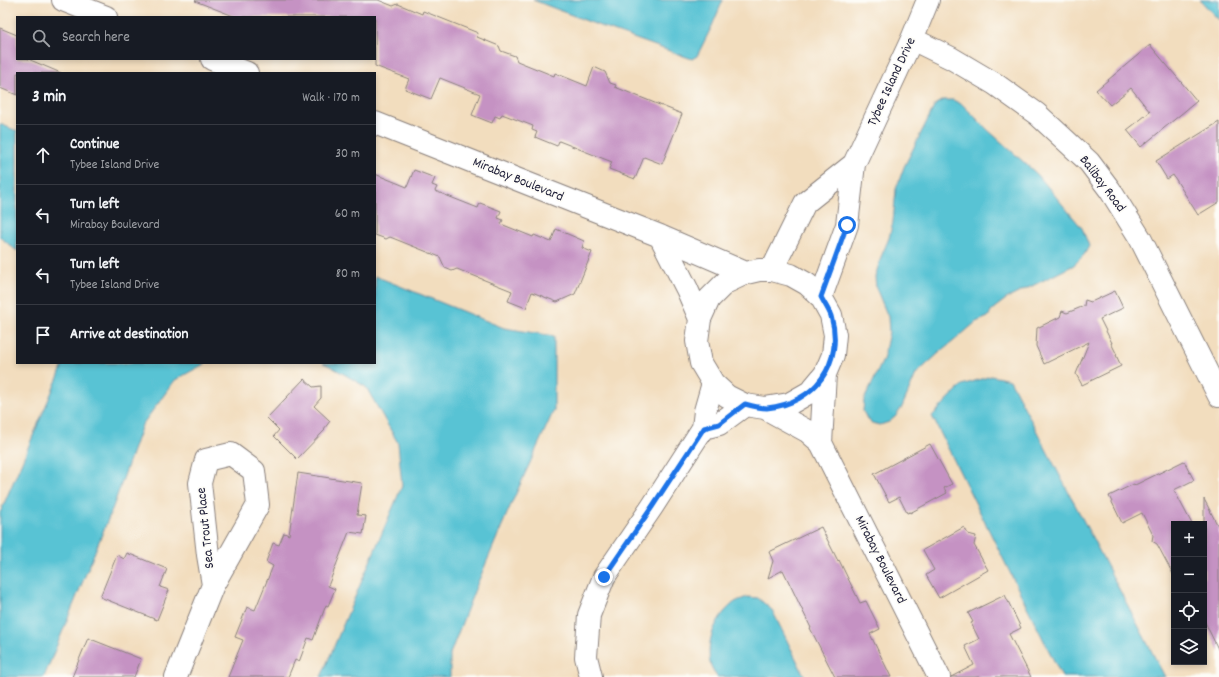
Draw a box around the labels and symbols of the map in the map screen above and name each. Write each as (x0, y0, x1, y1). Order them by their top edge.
street label: Tybee Island Drive (863, 34, 921, 130)
street label: Balibay Road (1074, 151, 1130, 217)
street label: Mirabay Boulevard (469, 153, 567, 207)
route start (838, 216, 856, 234)
street label: Sea Trout Place (192, 486, 220, 570)
street label: Mirabay Boulevard (849, 512, 911, 608)
route end (595, 568, 613, 586)

